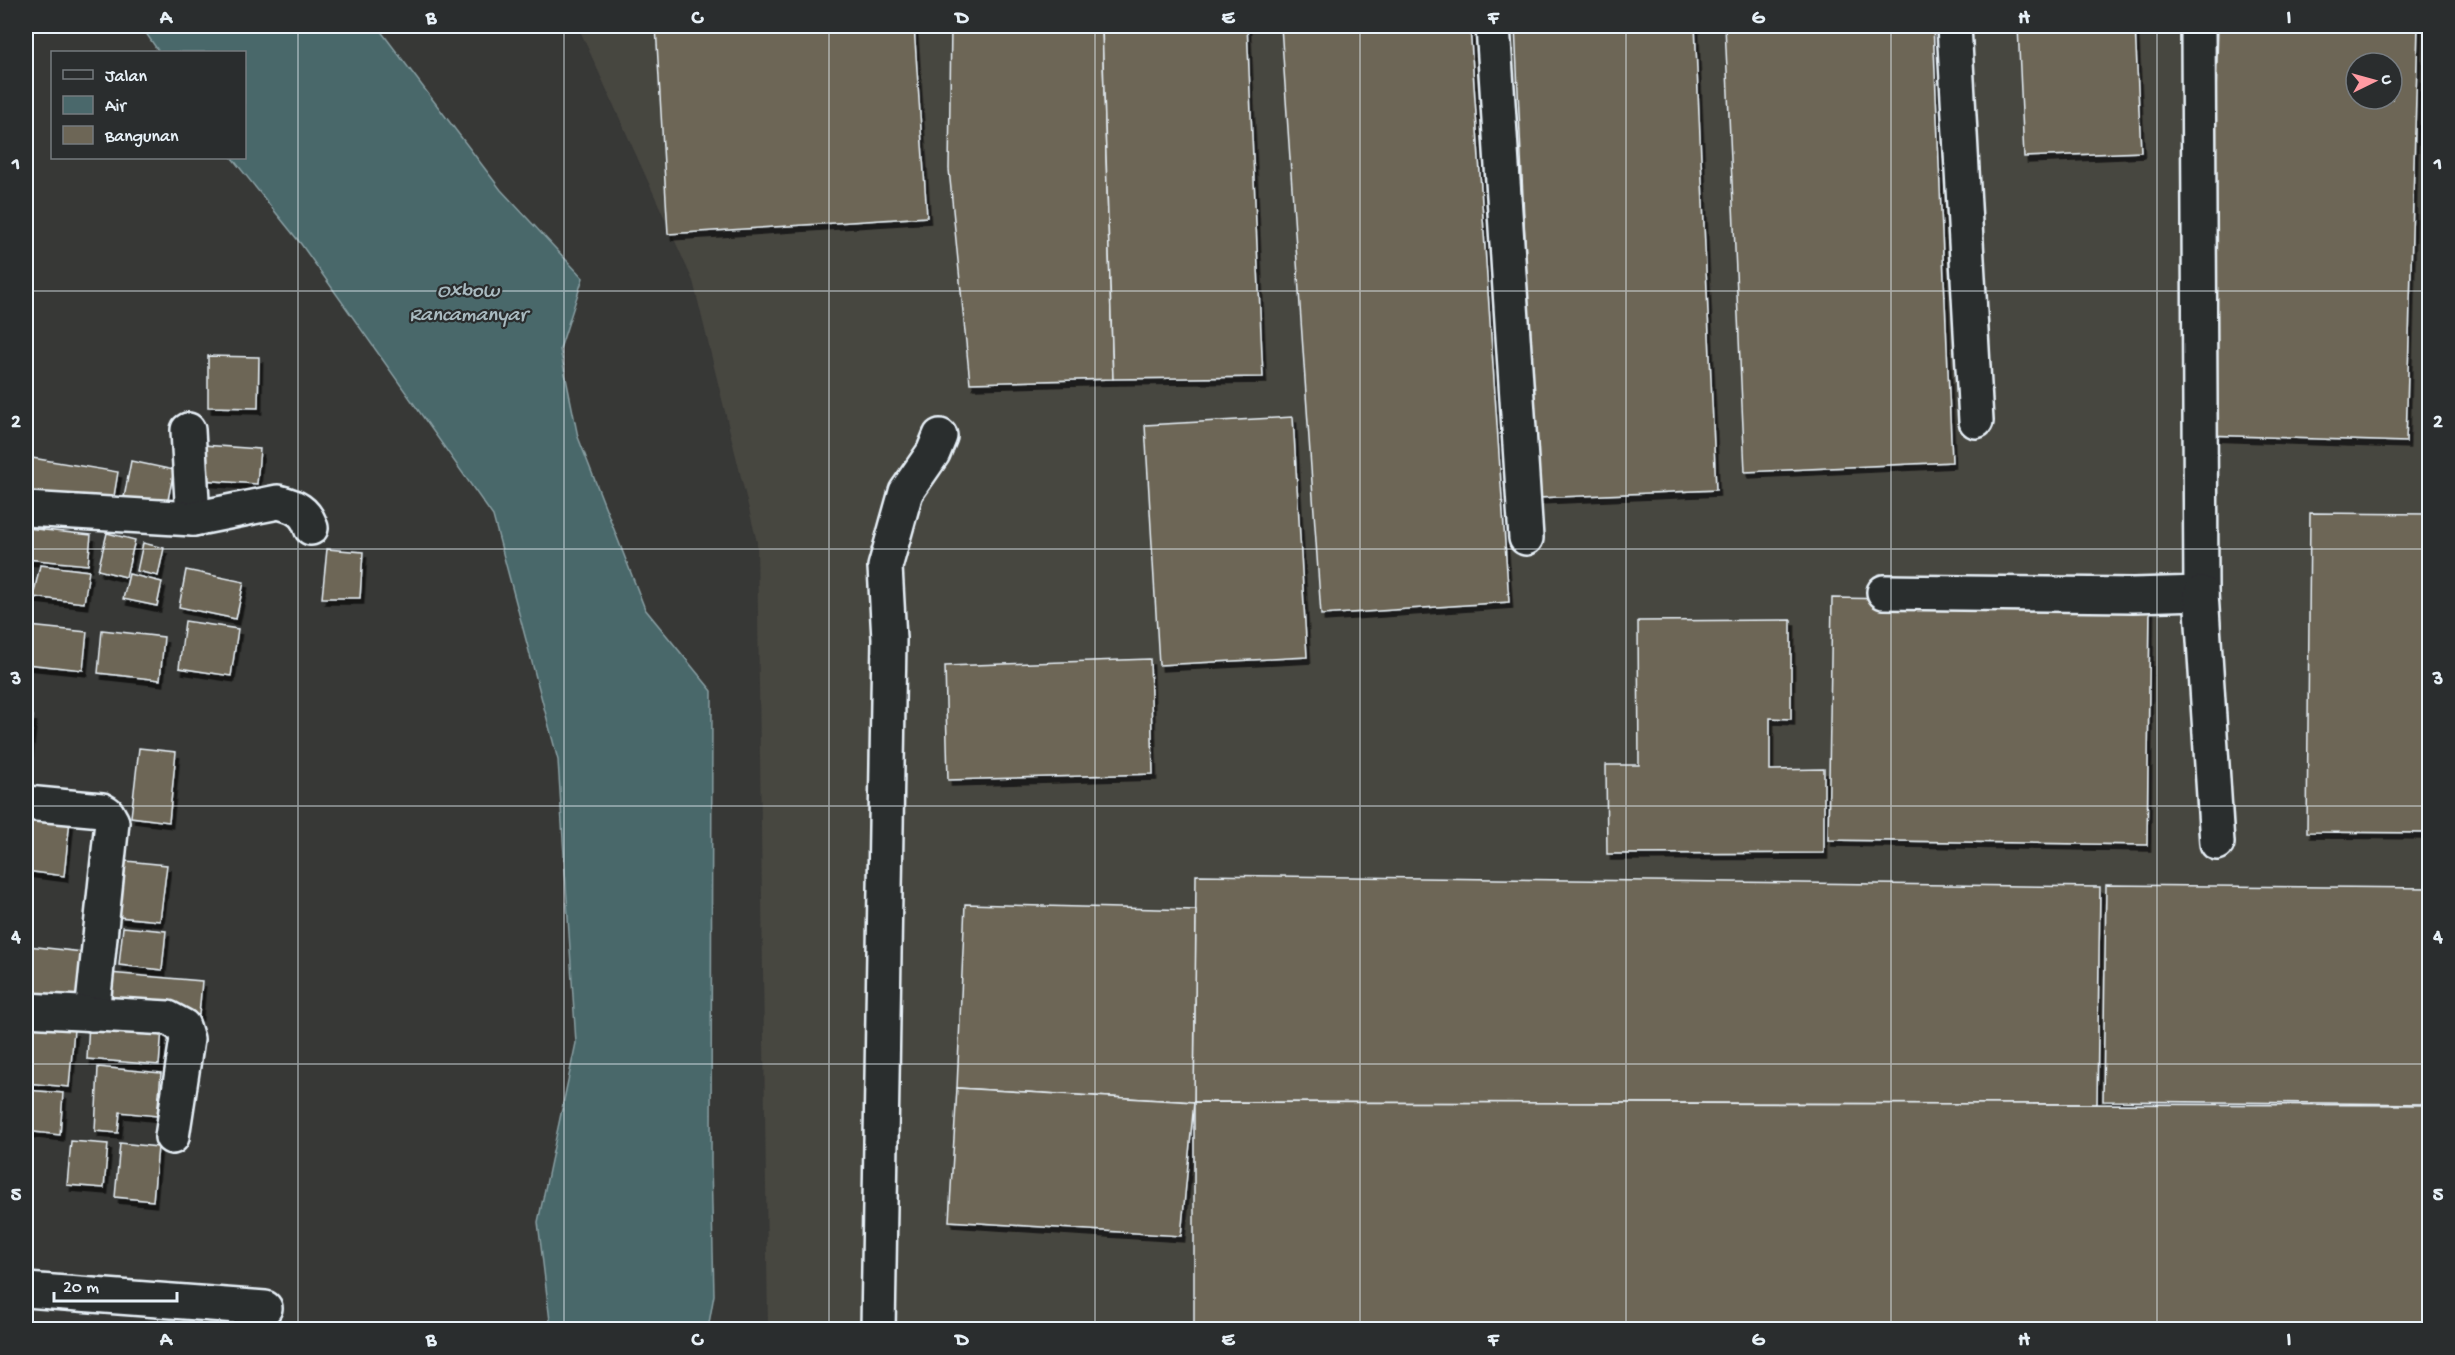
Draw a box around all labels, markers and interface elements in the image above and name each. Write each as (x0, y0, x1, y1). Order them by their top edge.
text: A (159, 8, 174, 31)
text: B (425, 8, 437, 31)
text: C (691, 8, 705, 31)
text: D (953, 8, 969, 31)
text: E (1222, 8, 1236, 31)
text: F (1487, 8, 1500, 31)
text: G (1752, 8, 1766, 31)
text: H (2018, 8, 2030, 31)
text: I (2287, 8, 2292, 31)
legend (51, 51, 246, 159)
north arrow (2344, 51, 2404, 111)
text: Jalan (105, 67, 147, 88)
text: U (2376, 75, 2395, 86)
text: Air (105, 97, 128, 118)
text: Bangunan (104, 127, 179, 148)
text: 1 (11, 154, 20, 177)
text: 1 (2433, 154, 2442, 177)
water label: Oxbow Rancamanyar (409, 280, 531, 329)
text: 2 (11, 412, 21, 435)
text: 2 (2433, 412, 2443, 435)
text: 3 (10, 669, 21, 692)
text: 3 (2432, 669, 2443, 692)
text: 4 (10, 927, 21, 950)
text: 4 (2432, 927, 2443, 950)
text: 5 (11, 1185, 22, 1208)
text: 5 (2433, 1185, 2444, 1208)
scale bar (54, 1265, 177, 1303)
text: 20 m (63, 1278, 99, 1299)
text: A (159, 1330, 174, 1353)
text: B (425, 1330, 437, 1353)
text: C (691, 1330, 705, 1353)
text: D (953, 1330, 969, 1353)
text: E (1222, 1330, 1236, 1353)
text: F (1487, 1330, 1500, 1353)
text: G (1752, 1330, 1766, 1353)
text: H (2018, 1330, 2030, 1353)
text: I (2287, 1330, 2292, 1353)

